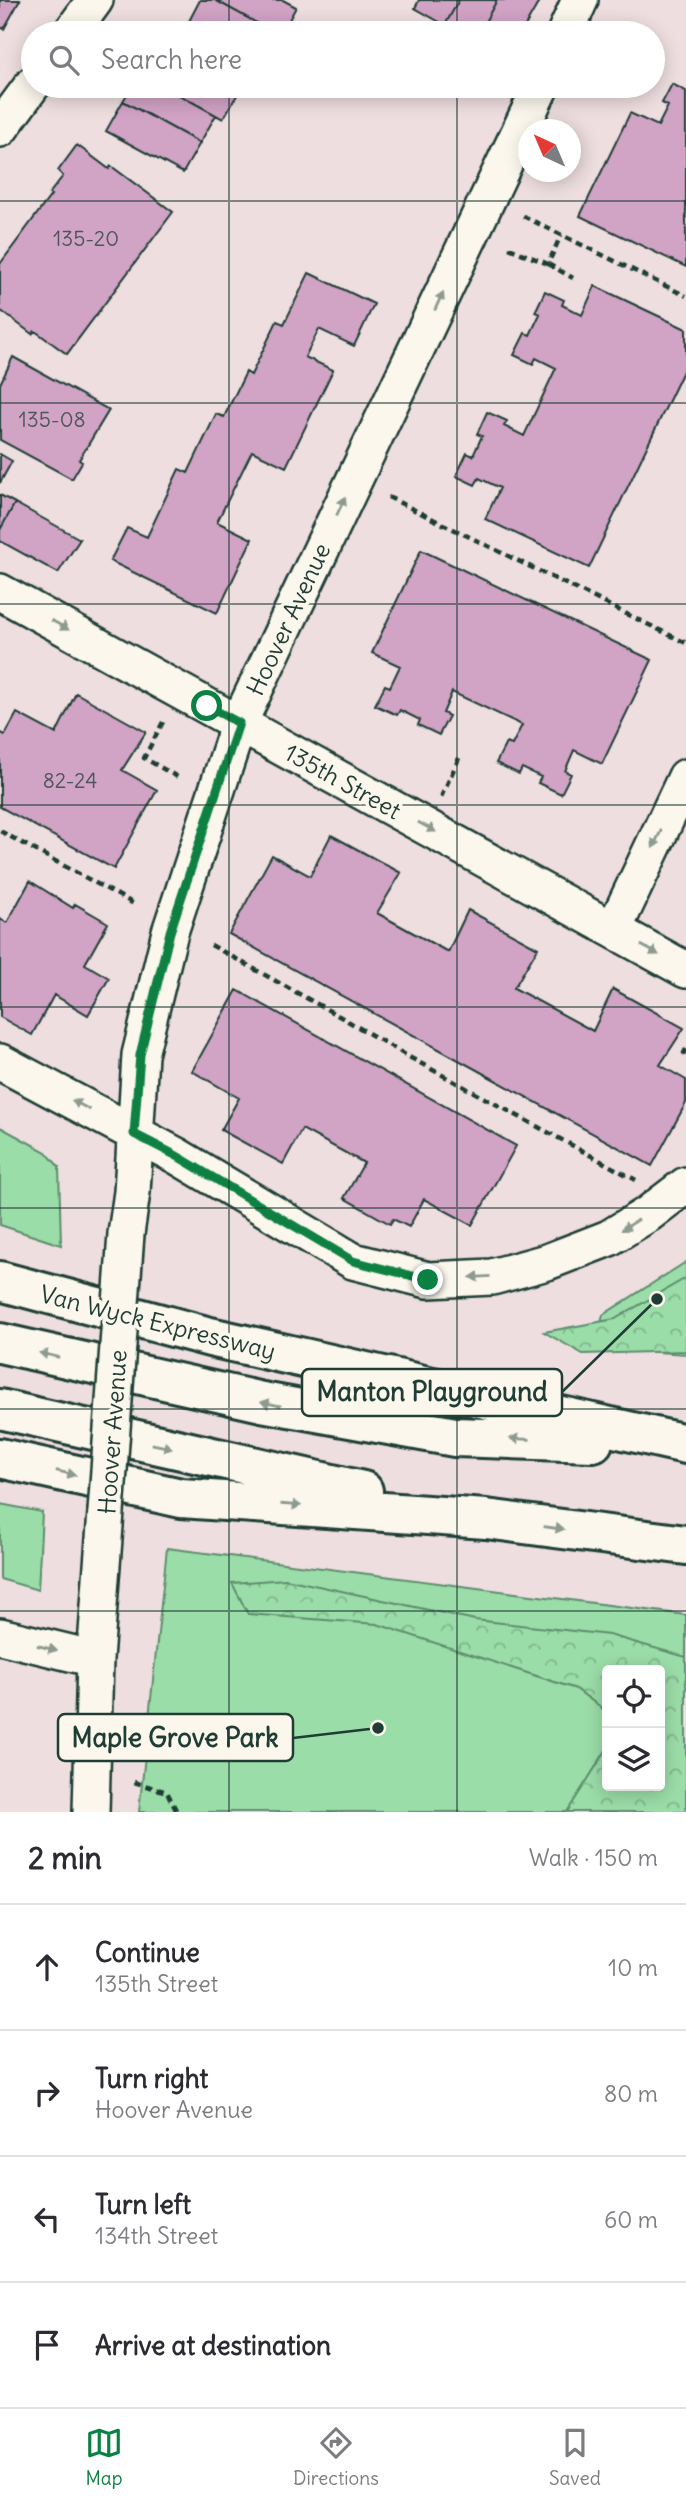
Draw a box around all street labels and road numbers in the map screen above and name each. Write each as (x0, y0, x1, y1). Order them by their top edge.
street label: Hoover Avenue (240, 538, 336, 700)
street label: 135th Street (279, 737, 407, 825)
street label: Van Wyck Expressway (37, 1278, 279, 1366)
street label: Hoover Avenue (91, 1349, 133, 1515)

